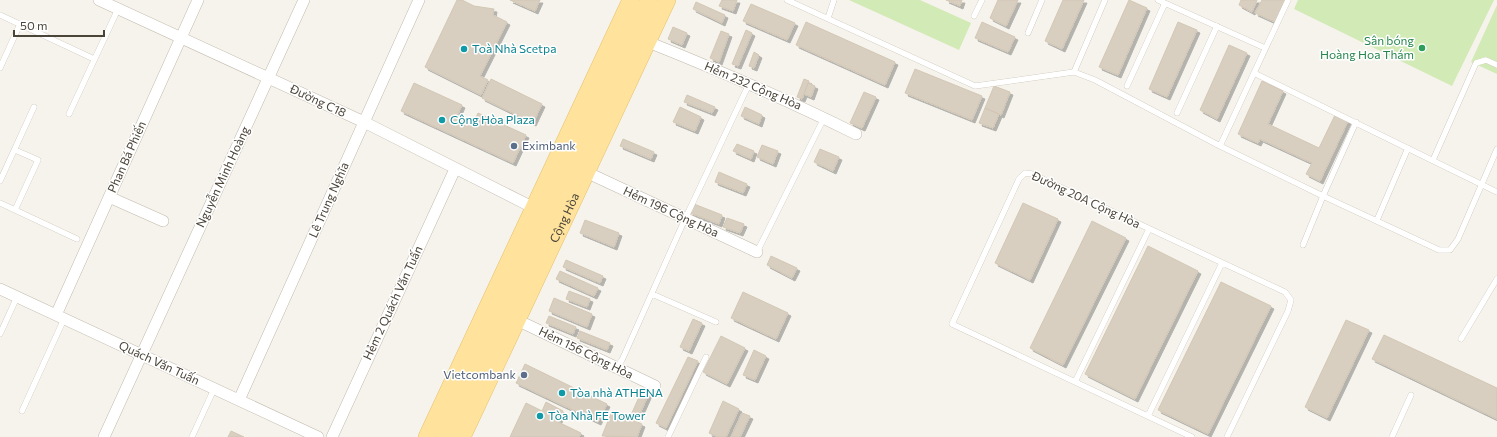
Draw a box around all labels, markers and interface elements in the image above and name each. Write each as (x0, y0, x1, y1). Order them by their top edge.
scale bar (14, 12, 104, 38)
text: 50 m (20, 18, 48, 32)
place label: Sân bóng Hoàng Hoa Thám (1320, 33, 1414, 61)
place label: Toà Nhà Scetpa (472, 41, 556, 55)
marker: Sân bóng Hoàng Hoa Thám (1417, 43, 1427, 53)
marker: Toà Nhà Scetpa (459, 44, 469, 54)
street label: Hẻm 232 Cộng Hòa (703, 58, 804, 112)
street label: Đường C18 (287, 81, 349, 119)
place label: Cộng Hòa Plaza (450, 112, 535, 126)
marker: Cộng Hòa Plaza (437, 115, 447, 125)
street label: Phan Bá Phiến (104, 119, 148, 195)
street label: Nguyễn Minh Hoàng (192, 123, 252, 229)
place label: Eximbank (522, 138, 576, 152)
marker: Eximbank (509, 141, 519, 151)
street label: Lê Trung Nghĩa (305, 160, 351, 240)
street label: Đường 20A Cộng Hòa (1029, 167, 1143, 230)
street label: Hẻm 196 Cộng Hòa (622, 183, 721, 239)
street label: Cộng Hòa (546, 190, 582, 245)
street label: Hẻm 2 Quách Văn Tuấn (359, 243, 425, 362)
street label: Hẻm 156 Cộng Hòa (537, 323, 636, 381)
street label: Quách Văn Tuấn (117, 337, 202, 387)
place label: Vietcombank (443, 367, 516, 381)
marker: Vietcombank (519, 370, 529, 380)
place label: Tòa nhà ATHENA (570, 385, 663, 399)
marker: Tòa nhà ATHENA (557, 388, 567, 398)
place label: Tòa Nhà FE Tower (548, 408, 646, 422)
marker: Tòa Nhà FE Tower (535, 411, 545, 421)

